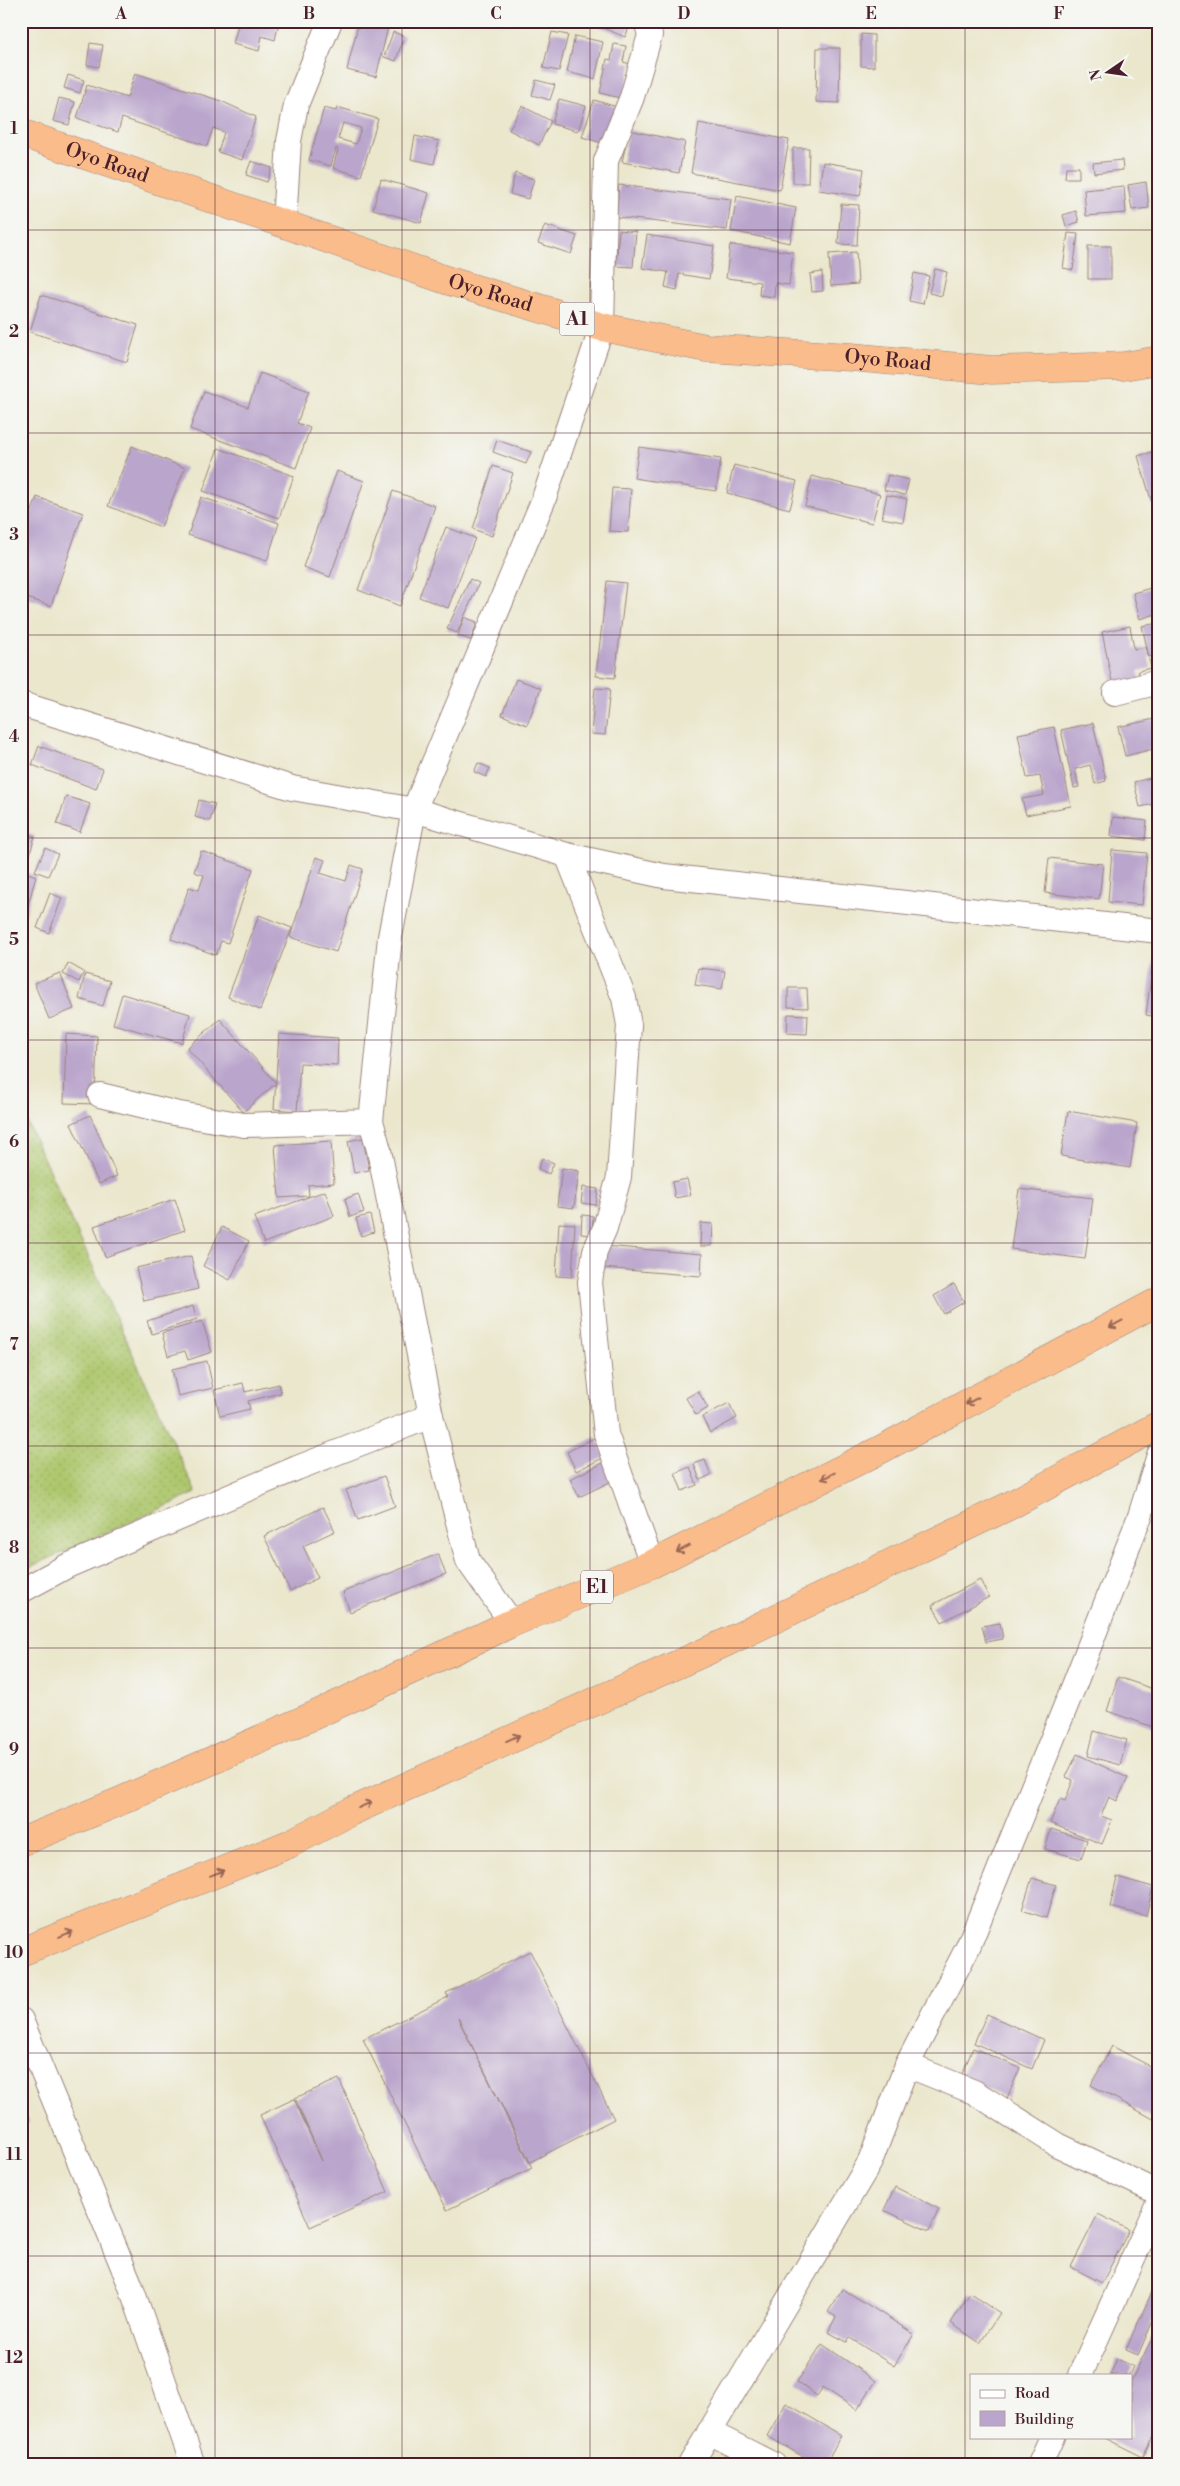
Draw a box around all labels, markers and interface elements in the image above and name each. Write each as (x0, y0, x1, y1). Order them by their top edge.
text: A (114, 4, 127, 24)
text: B (303, 4, 315, 24)
text: C (490, 4, 502, 24)
text: D (678, 4, 691, 24)
text: E (865, 4, 877, 24)
text: F (1053, 4, 1065, 24)
north arrow (1082, 48, 1132, 98)
text: N (1086, 67, 1106, 82)
text: 1 (10, 119, 18, 139)
street label: Oyo Road (62, 137, 153, 189)
street label: Oyo Road (445, 269, 536, 318)
road number: A1 (560, 302, 594, 336)
text: 2 (9, 322, 19, 342)
street label: Oyo Road (843, 344, 933, 377)
text: 3 (9, 525, 19, 545)
text: 4 (9, 727, 20, 747)
text: 5 (9, 930, 19, 950)
text: 6 (9, 1132, 19, 1152)
one-way arrow (1108, 1319, 1123, 1329)
text: 7 (9, 1335, 19, 1355)
one-way arrow (965, 1396, 980, 1406)
one-way arrow (821, 1472, 836, 1481)
text: 8 (9, 1538, 19, 1558)
one-way arrow (676, 1544, 691, 1554)
road number: E1 (581, 1570, 613, 1604)
one-way arrow (505, 1733, 520, 1742)
text: 9 (9, 1740, 19, 1760)
one-way arrow (357, 1800, 372, 1810)
one-way arrow (209, 1868, 224, 1877)
one-way arrow (59, 1928, 74, 1937)
text: 10 (5, 1943, 23, 1963)
text: 11 (6, 2145, 22, 2165)
text: 12 (5, 2348, 23, 2368)
legend (970, 2374, 1132, 2438)
text: Road (1015, 2384, 1050, 2403)
text: Building (1014, 2410, 1074, 2429)

